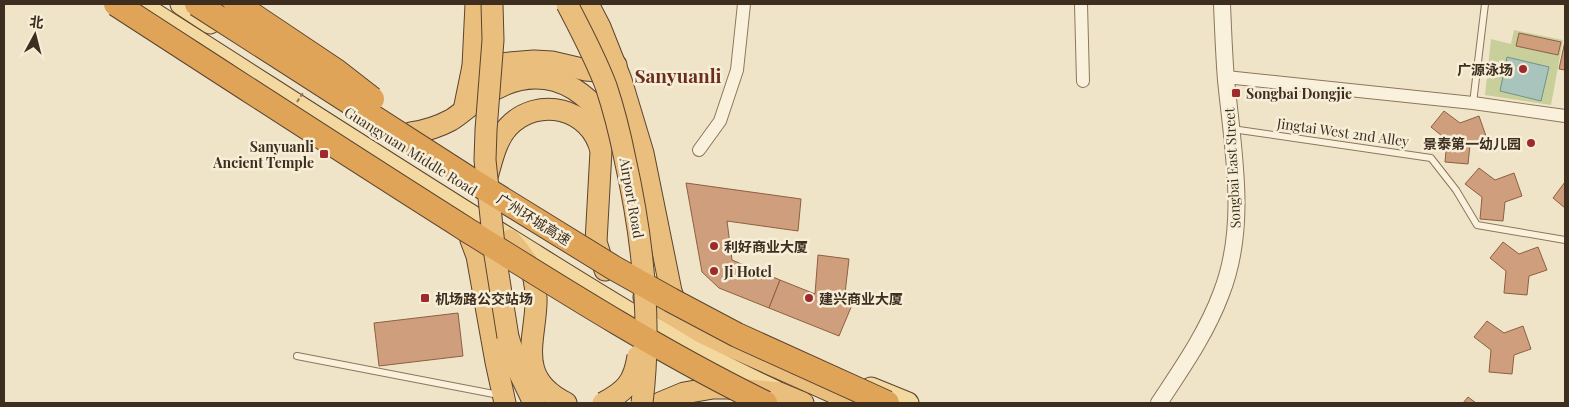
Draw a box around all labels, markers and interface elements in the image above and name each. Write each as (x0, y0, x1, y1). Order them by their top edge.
north arrow (10, 10, 60, 60)
text: 北 (29, 11, 45, 32)
place label: 广源泳场 (1457, 60, 1513, 79)
district label: Sanyuanli (634, 62, 722, 88)
marker: 广源泳场 (1517, 63, 1529, 75)
place label: Songbai Dongjie (1246, 84, 1352, 103)
marker: Songbai Dongjie (1230, 87, 1242, 99)
street label: Guangyuan Middle Road (341, 102, 481, 200)
street label: Songbai East Street (1219, 106, 1245, 229)
street label: Jingtai West 2nd Alley (1275, 113, 1410, 151)
place label: 景泰第一幼儿园 (1423, 134, 1521, 153)
place label: Sanyuanli Ancient Temple (212, 137, 315, 172)
marker: 景泰第一幼儿园 (1525, 137, 1537, 149)
marker: Sanyuanli Ancient Temple (318, 148, 330, 160)
street label: Airport Road (615, 155, 648, 240)
street label: 广州环城高速 (493, 189, 575, 249)
place label: 利好商业大厦 (724, 237, 808, 256)
marker: 利好商业大厦 (708, 240, 720, 252)
place label: Ji Hotel (723, 262, 772, 281)
marker: Ji Hotel (708, 265, 720, 277)
place label: 机场路公交站场 (435, 289, 533, 308)
place label: 建兴商业大厦 (819, 289, 903, 308)
marker: 机场路公交站场 (419, 292, 431, 304)
marker: 建兴商业大厦 (803, 292, 815, 304)

